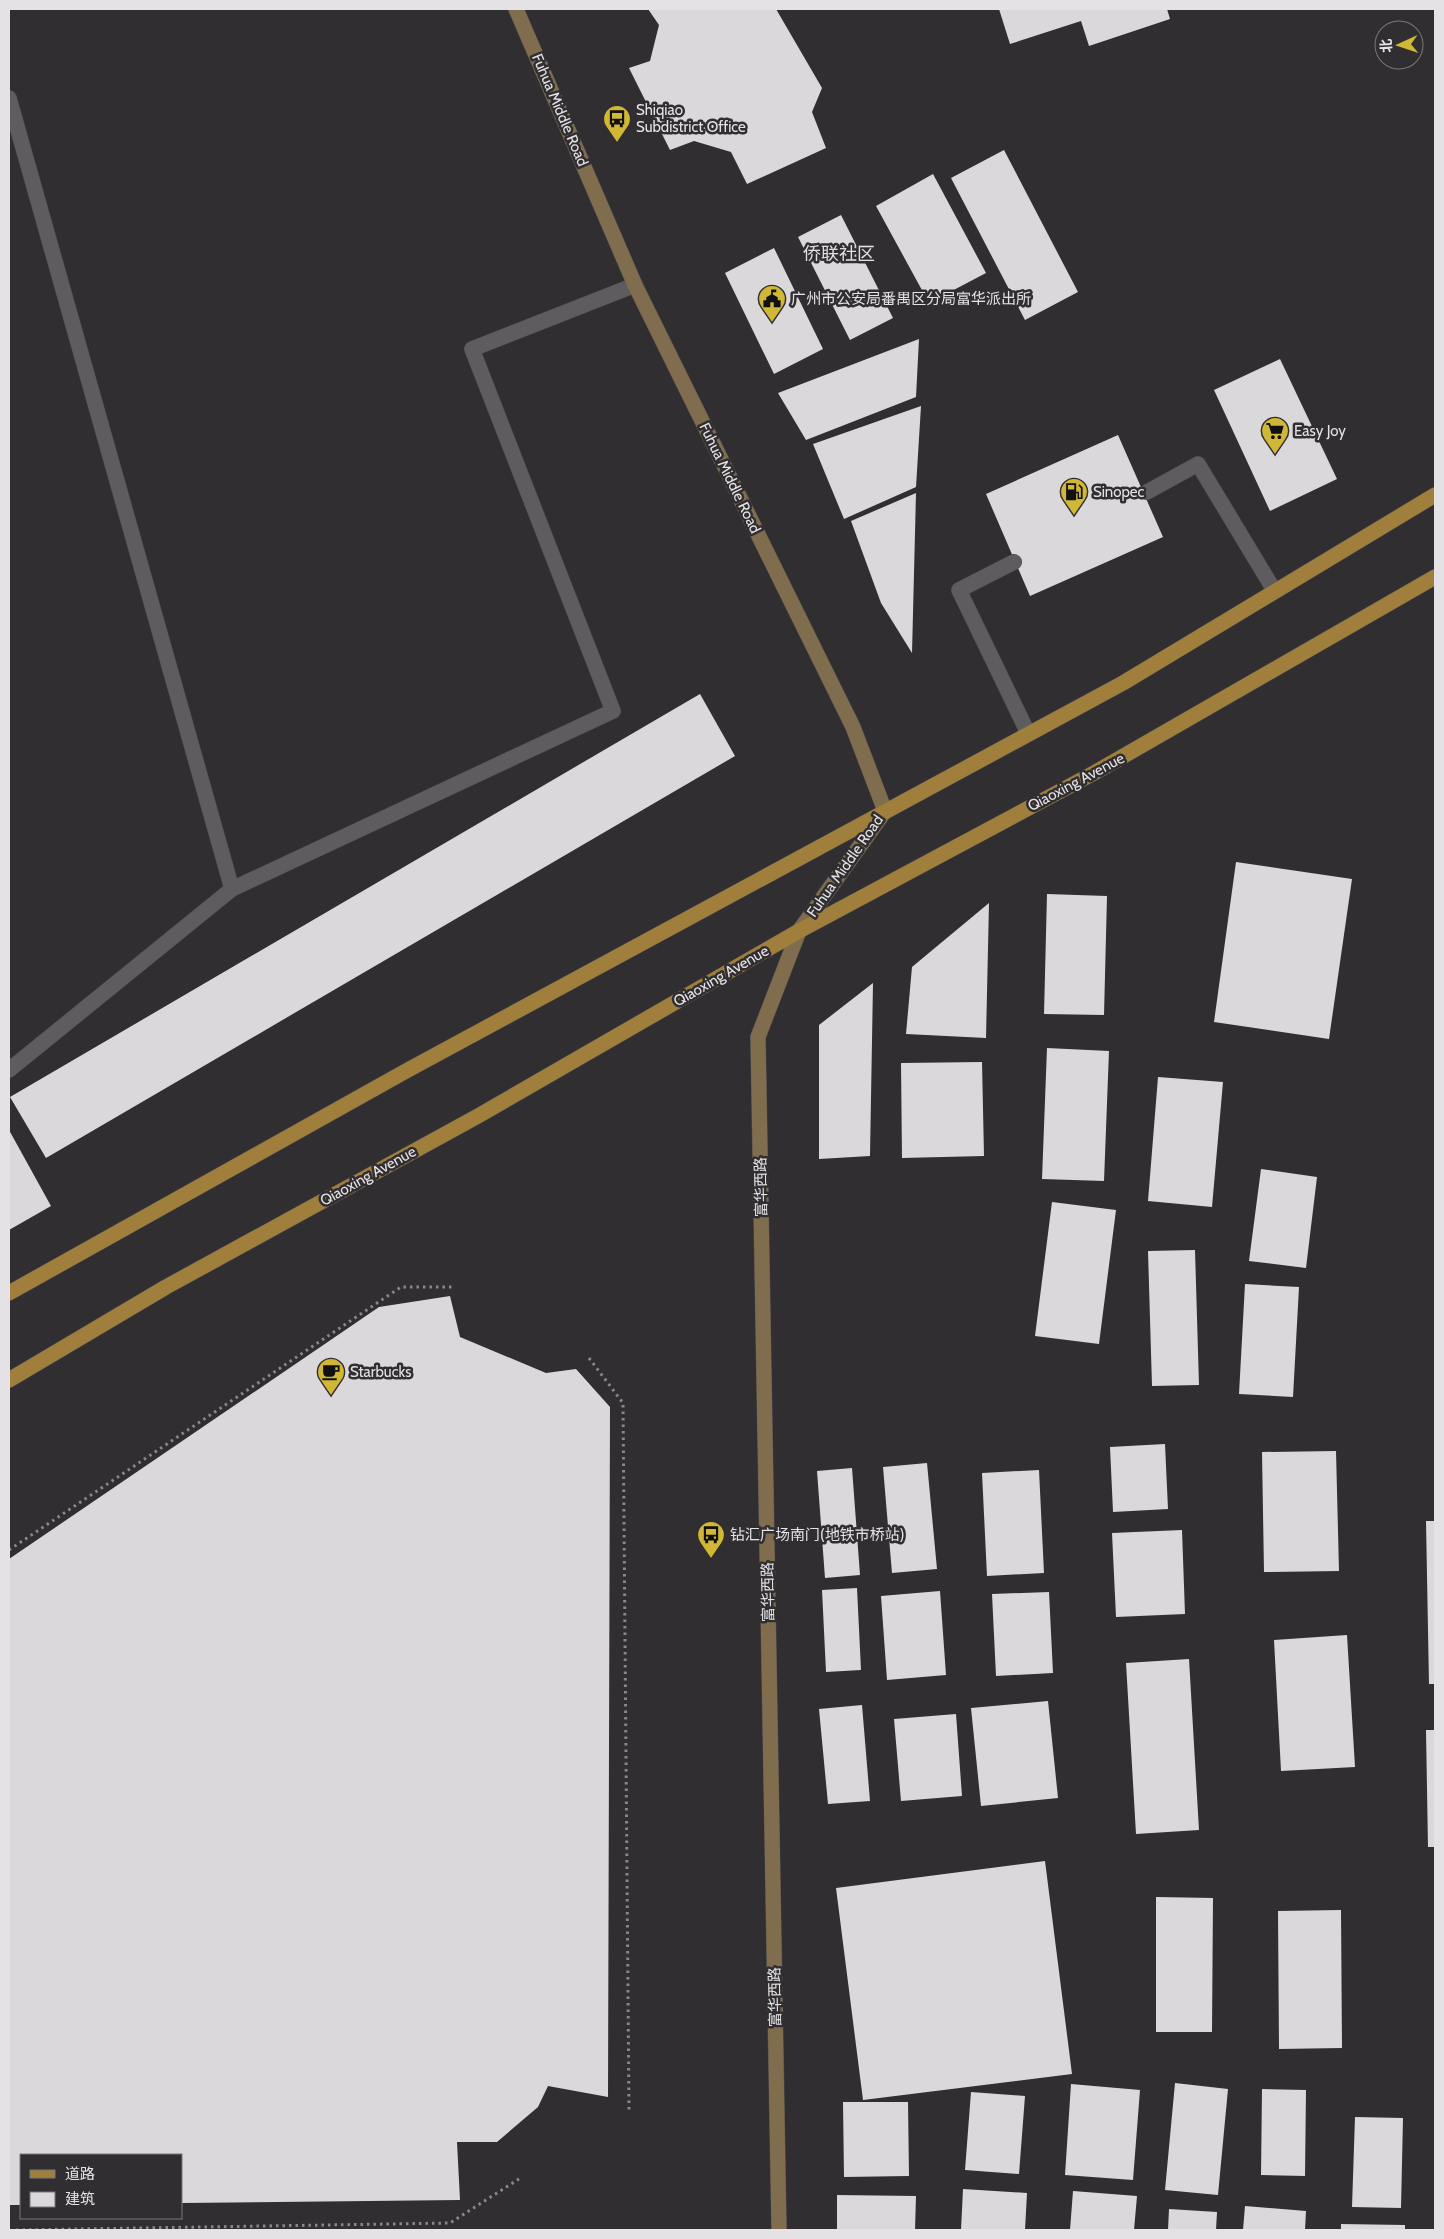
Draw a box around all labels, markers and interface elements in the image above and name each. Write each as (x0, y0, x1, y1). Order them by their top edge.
north arrow (1374, 20, 1424, 70)
text: 北 (1377, 38, 1395, 53)
street label: Fuhua Middle Road (528, 51, 592, 169)
place label: Shiqiao Subdistrict Office (636, 101, 746, 136)
bus stop icon: Shiqiao Subdistrict Office (602, 104, 632, 143)
district label: 侨联社区 (803, 243, 875, 265)
public building icon: 广州市公安局番禺区分局富华派出所 (757, 284, 787, 323)
place label: 广州市公安局番禺区分局富华派出所 (791, 290, 1031, 308)
supermarket icon: Easy Joy (1260, 416, 1290, 455)
street label: Fuhua Middle Road (695, 420, 765, 536)
place label: Easy Joy (1294, 422, 1346, 440)
fuel station icon: Sinopec (1059, 477, 1089, 516)
place label: Sinopec (1093, 483, 1145, 501)
street label: Qiaoxing Avenue (1025, 749, 1128, 815)
street label: Fuhua Middle Road (803, 811, 887, 921)
street label: Qiaoxing Avenue (670, 941, 772, 1011)
street label: Qiaoxing Avenue (317, 1142, 419, 1210)
street label: 富华西路 (751, 1157, 771, 1217)
cafe icon: Starbucks (316, 1357, 346, 1396)
place label: Starbucks (350, 1363, 411, 1381)
bus stop icon: 钻汇广场南门(地铁市桥站) (696, 1520, 726, 1559)
place label: 钻汇广场南门(地铁市桥站) (730, 1526, 904, 1544)
street label: 富华西路 (758, 1562, 778, 1622)
street label: 富华西路 (765, 1967, 785, 2027)
legend (20, 2154, 182, 2219)
text: 道路 (65, 2165, 95, 2183)
text: 建筑 (65, 2190, 95, 2208)

